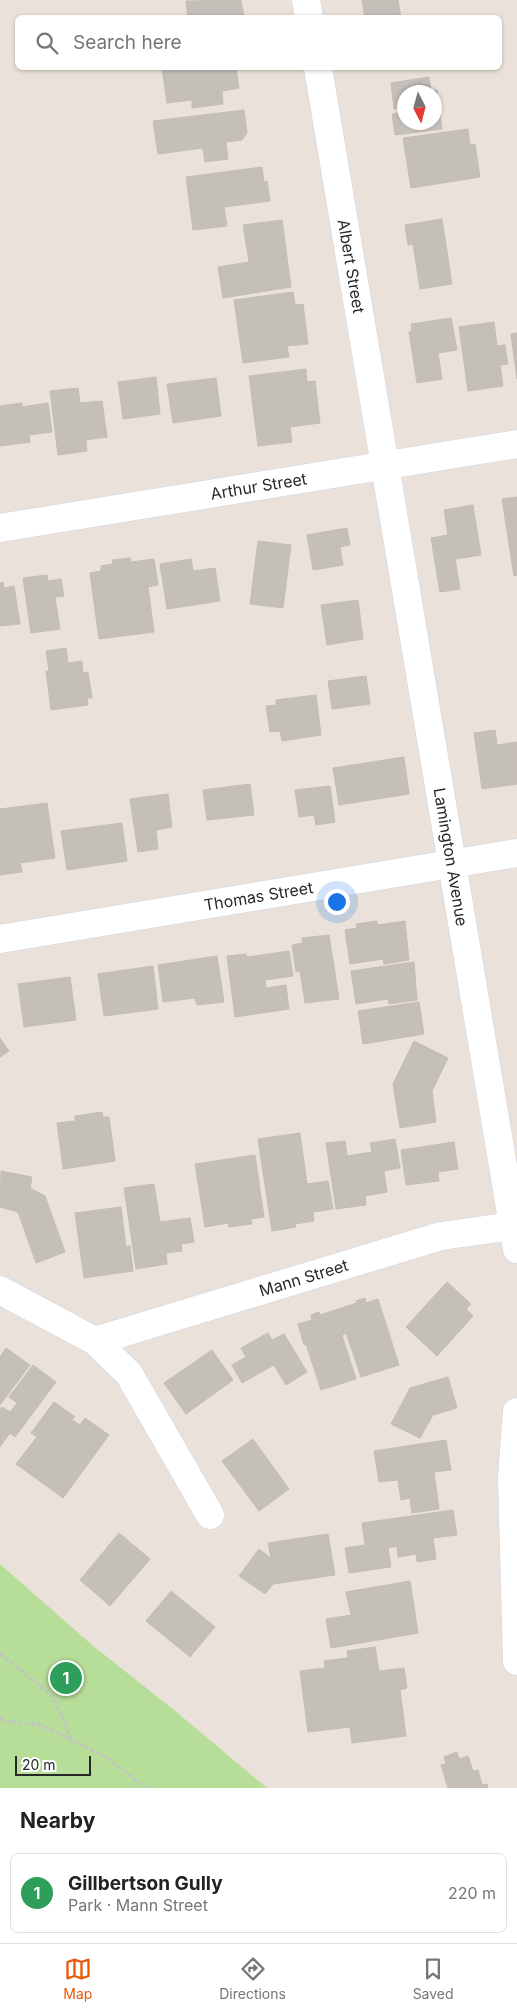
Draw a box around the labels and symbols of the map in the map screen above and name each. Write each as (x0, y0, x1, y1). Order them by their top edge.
north arrow (397, 85, 442, 130)
street label: Albert Street (334, 218, 369, 315)
street label: Arthur Street (209, 468, 308, 504)
street label: Lamington Avenue (429, 786, 472, 928)
street label: Thomas Street (202, 877, 315, 915)
your location (324, 889, 350, 915)
street label: Mann Street (257, 1255, 351, 1301)
pin: 1 (50, 1659, 82, 1697)
scale bar (15, 1753, 91, 1776)

